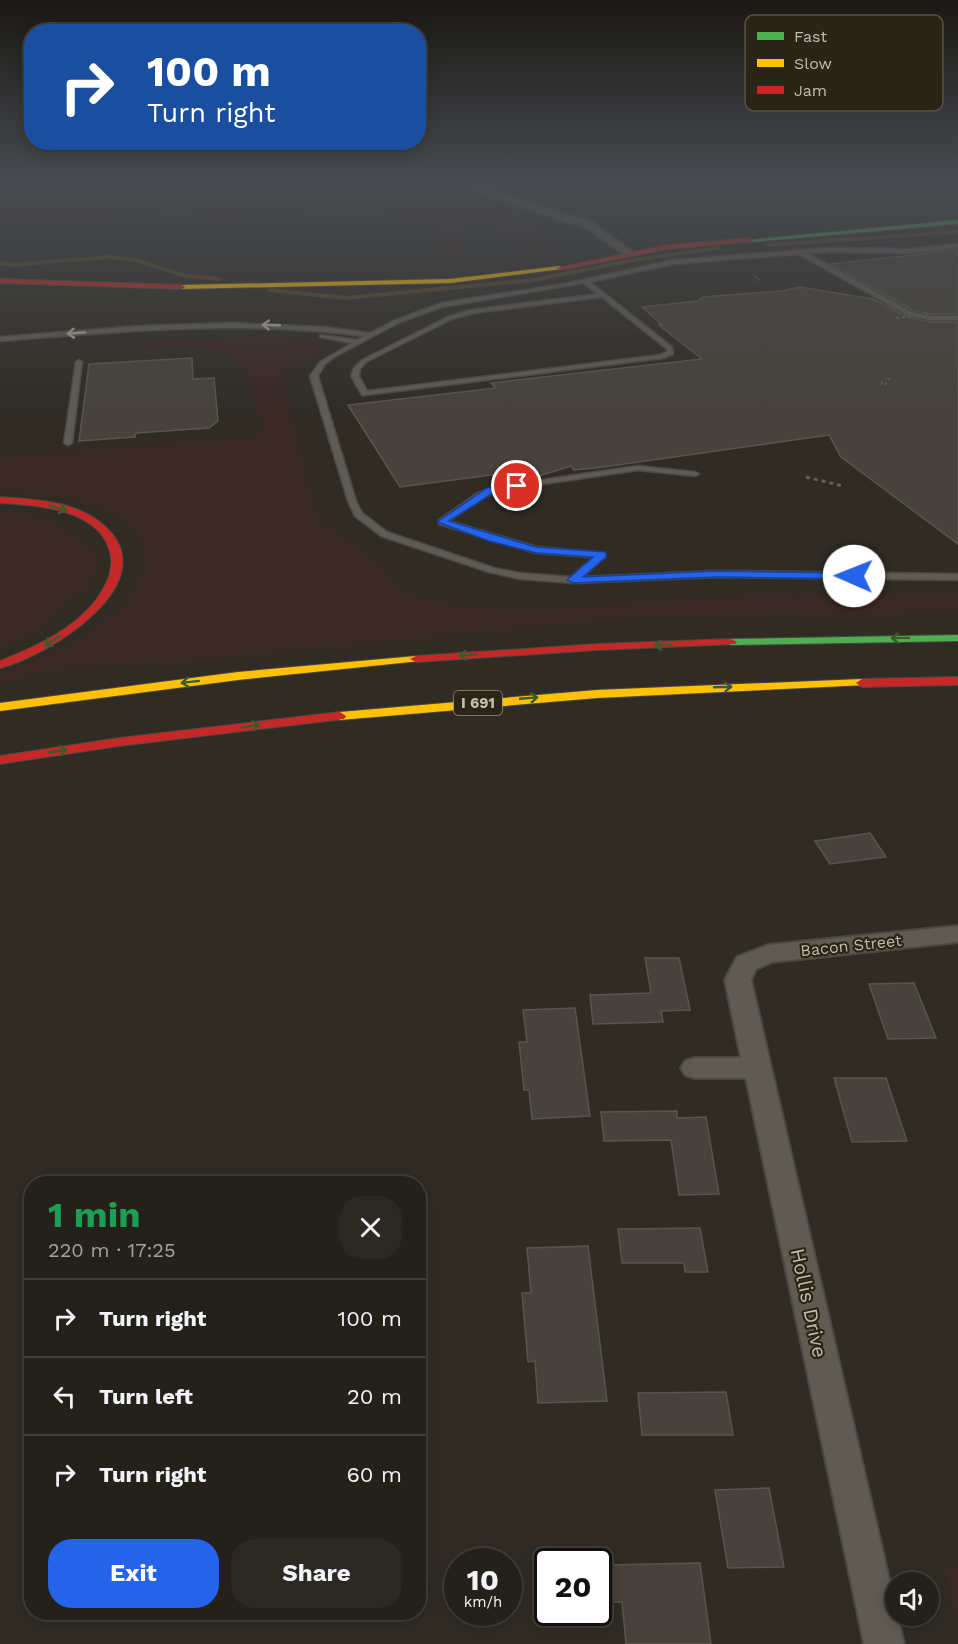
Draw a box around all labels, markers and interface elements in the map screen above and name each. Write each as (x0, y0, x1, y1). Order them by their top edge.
legend (745, 15, 943, 111)
text: Fast (794, 27, 827, 46)
text: 100 m (147, 47, 271, 96)
icon: right (48, 48, 126, 126)
text: Slow (794, 54, 832, 73)
text: Jam (794, 81, 827, 100)
text: Turn right (147, 97, 276, 129)
one-way arrow (261, 319, 281, 330)
one-way arrow (66, 328, 86, 339)
pin (491, 460, 542, 511)
icon: arrive (500, 469, 533, 502)
one-way arrow (48, 502, 67, 514)
position arrow (822, 544, 886, 608)
one-way arrow (890, 632, 910, 644)
one-way arrow (44, 636, 61, 648)
one-way arrow (653, 639, 673, 650)
one-way arrow (458, 649, 478, 660)
one-way arrow (181, 676, 201, 687)
one-way arrow (713, 681, 733, 693)
road number: I 691 (454, 691, 502, 715)
one-way arrow (518, 692, 538, 703)
one-way arrow (241, 720, 261, 731)
one-way arrow (47, 746, 67, 757)
street label: Bacon Street (800, 931, 903, 960)
text: 1 min (48, 1194, 140, 1236)
button: close (339, 1196, 402, 1259)
text: 220 m · 17:25 (48, 1238, 176, 1262)
street label: Hollis Drive (786, 1246, 832, 1360)
icon: right (48, 1302, 81, 1335)
text: Turn right (99, 1306, 206, 1331)
text: 100 m (338, 1306, 402, 1331)
icon: left (48, 1380, 81, 1413)
text: Turn left (99, 1384, 193, 1409)
text: 20 m (347, 1384, 402, 1409)
icon: right (48, 1458, 81, 1491)
text: Turn right (99, 1462, 206, 1487)
text: 60 m (346, 1462, 402, 1487)
button: Exit (48, 1539, 219, 1608)
button: Share (231, 1539, 402, 1608)
speed limit sign: 20 (534, 1548, 612, 1626)
text: 10 (467, 1562, 499, 1597)
map controls (885, 1572, 939, 1626)
button: sound (885, 1572, 939, 1626)
text: km/h (464, 1593, 502, 1611)

